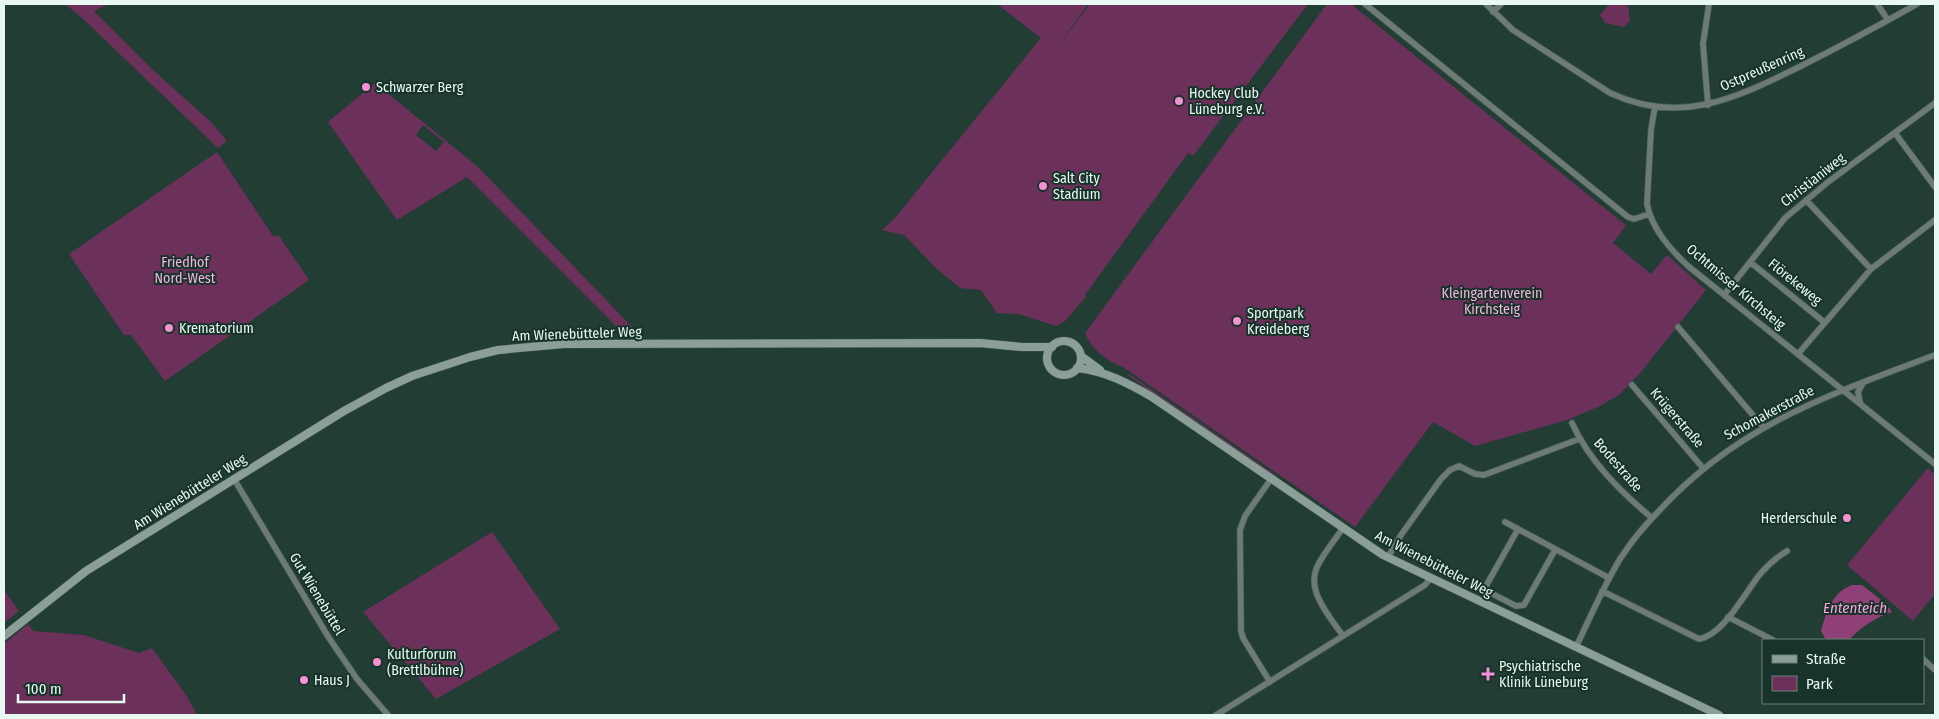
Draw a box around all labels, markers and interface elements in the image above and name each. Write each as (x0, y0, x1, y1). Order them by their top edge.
street label: Ostpreußenring (1718, 43, 1807, 95)
place label: Schwarzer Berg (376, 79, 464, 96)
marker: Schwarzer Berg (360, 81, 372, 93)
place label: Hockey Club Lüneburg e.V. (1189, 85, 1264, 118)
marker: Hockey Club Lüneburg e.V. (1173, 95, 1185, 107)
street label: Christianiweg (1777, 149, 1849, 210)
place label: Salt City Stadium (1053, 170, 1100, 203)
marker: Salt City Stadium (1037, 180, 1049, 192)
street label: Ochtmisser Kirchsteig (1683, 241, 1789, 334)
park label: Friedhof Nord-West (155, 254, 216, 287)
street label: Flörekeweg (1765, 255, 1826, 309)
park label: Kleingartenverein Kirchsteig (1442, 285, 1542, 318)
place label: Sportpark Kreideberg (1247, 305, 1310, 338)
marker: Sportpark Kreideberg (1231, 315, 1243, 327)
place label: Krematorium (179, 320, 254, 337)
marker: Krematorium (163, 322, 175, 334)
street label: Am Wienebütteler Weg (512, 323, 643, 345)
street label: Schomakerstraße (1721, 382, 1817, 444)
street label: Krügerstraße (1646, 385, 1708, 452)
street label: Bodestraße (1590, 435, 1646, 495)
street label: Am Wienebütteler Weg (130, 450, 250, 534)
place label: Herderschule (1761, 510, 1837, 527)
marker: Herderschule (1841, 512, 1853, 524)
street label: Am Wienebütteler Weg (1372, 527, 1496, 601)
street label: Gut Wienebüttel (286, 550, 348, 638)
water label: Ententeich (1823, 599, 1887, 617)
legend (1762, 639, 1924, 704)
place label: Kulturforum (Brettlbühne) (387, 646, 463, 679)
text: Straße (1806, 650, 1846, 668)
marker: Kulturforum (Brettlbühne) (371, 656, 383, 668)
place label: Psychiatrische Klinik Lüneburg (1499, 658, 1588, 691)
marker: Psychiatrische Klinik Lüneburg (1481, 667, 1495, 681)
scale bar (18, 672, 124, 704)
place label: Haus J (314, 672, 350, 689)
marker: Haus J (298, 674, 310, 686)
text: Park (1806, 675, 1833, 693)
text: 100 m (25, 680, 62, 698)

